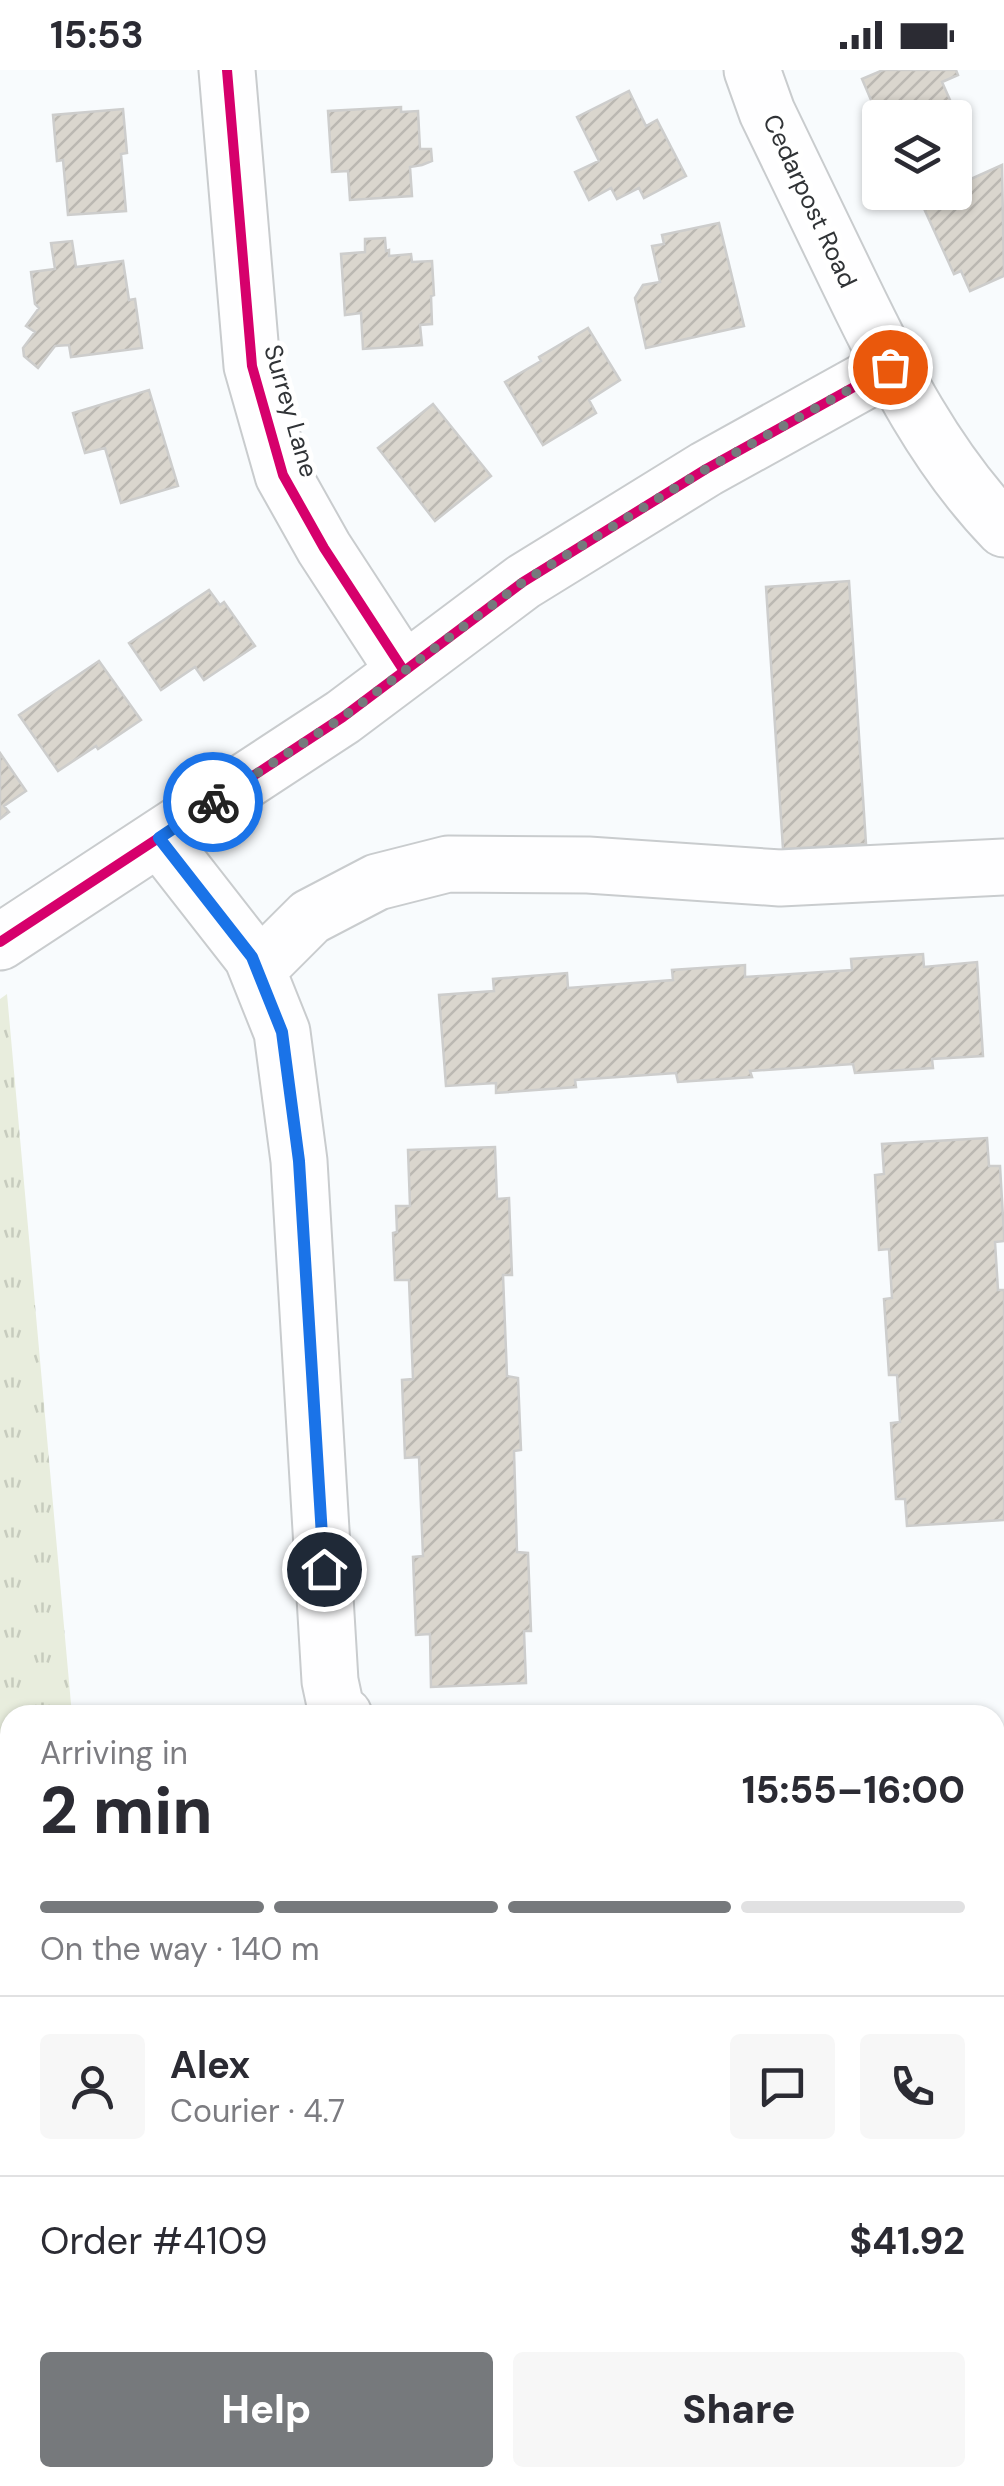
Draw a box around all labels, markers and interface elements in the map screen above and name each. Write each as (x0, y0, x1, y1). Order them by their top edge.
text: 15:53 (50, 10, 144, 60)
map controls (862, 100, 972, 210)
button: layers (862, 100, 972, 210)
street label: Cedarpost Road (755, 109, 865, 293)
pin (848, 325, 933, 410)
icon: bag (863, 340, 918, 395)
street label: Surrey Lane (256, 341, 326, 481)
courier (163, 752, 263, 852)
icon: bike (186, 775, 241, 830)
pin (282, 1527, 367, 1612)
icon: home (297, 1542, 352, 1597)
text: Arriving in (40, 1732, 188, 1774)
text: 15:55–16:00 (742, 1765, 965, 1815)
text: 2 min (40, 1769, 213, 1853)
text: On the way · 140 m (40, 1928, 320, 1970)
button: person (40, 2034, 145, 2139)
button: chat (730, 2034, 835, 2139)
button: phone (860, 2034, 965, 2139)
text: Alex (170, 2040, 250, 2090)
text: Courier · 4.7 (170, 2090, 345, 2132)
text: Order #4109 (40, 2216, 268, 2266)
text: $41.92 (849, 2216, 965, 2266)
button: Help (40, 2352, 493, 2467)
button: Share (513, 2352, 965, 2467)

